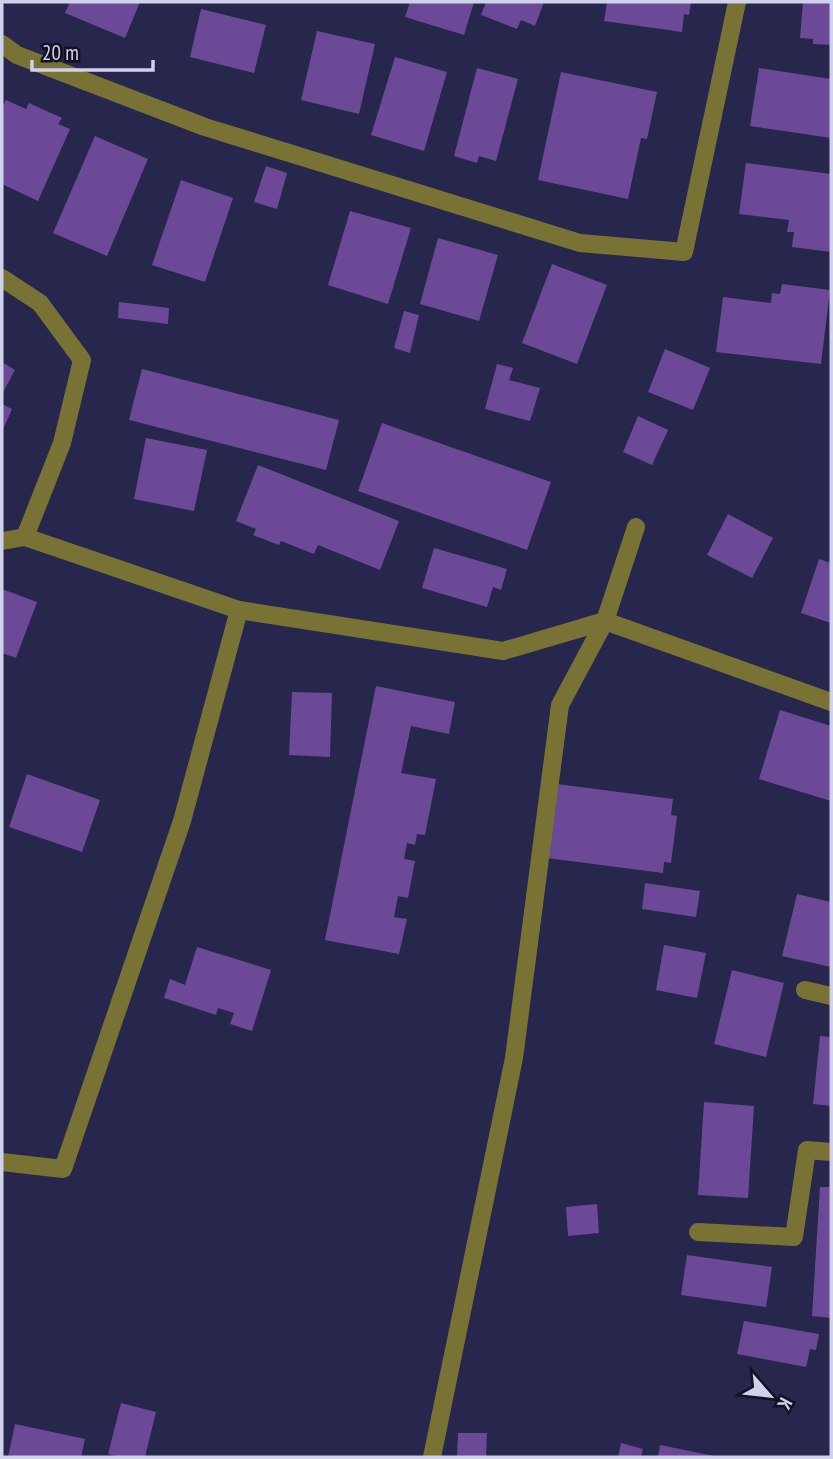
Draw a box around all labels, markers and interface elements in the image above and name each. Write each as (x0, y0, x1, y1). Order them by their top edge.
scale bar (32, 28, 152, 72)
text: 20 m (42, 39, 79, 66)
north arrow (735, 1361, 805, 1431)
text: K (772, 1394, 798, 1414)

